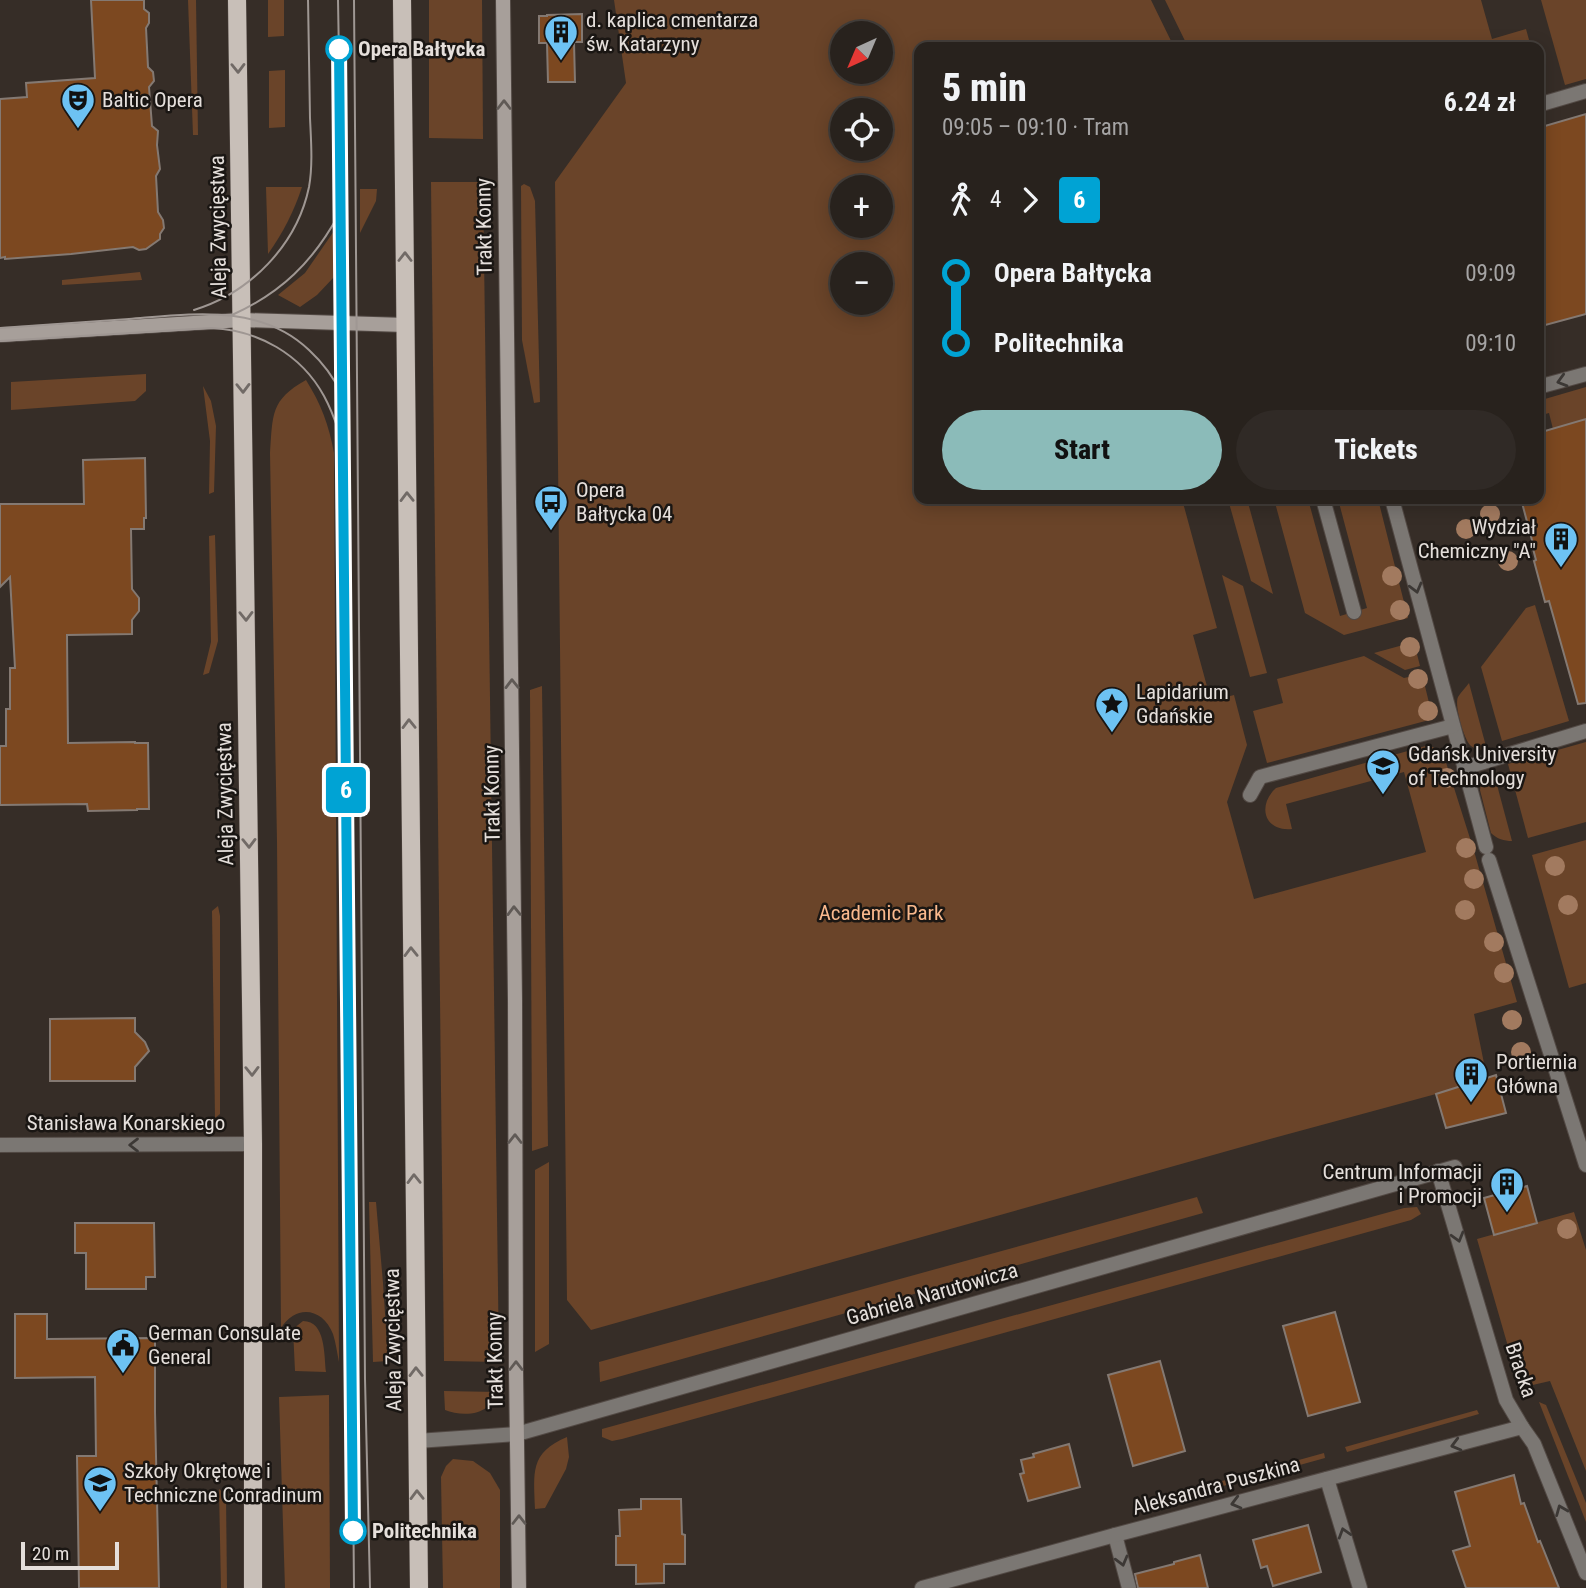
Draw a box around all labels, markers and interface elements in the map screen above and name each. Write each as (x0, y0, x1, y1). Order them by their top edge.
place label: d. kaplica cmentarza św. Katarzyny (586, 8, 758, 56)
building icon: d. kaplica cmentarza św. Katarzyny (542, 13, 580, 62)
north arrow (830, 21, 892, 84)
map controls (830, 21, 893, 315)
marker: Opera Bałtycka (326, 36, 352, 62)
place label: Opera Bałtycka (358, 37, 486, 61)
one-way arrow (230, 63, 246, 74)
text: 5 min (942, 66, 1027, 110)
theatre icon: Baltic Opera (59, 81, 97, 130)
text: 6.24 zł (1444, 87, 1516, 117)
place label: Baltic Opera (102, 88, 203, 112)
button: locate (830, 98, 893, 161)
one-way arrow (496, 99, 512, 110)
text: 09:05 – 09:10 · Tram (942, 114, 1129, 141)
street label: Aleja Zwycięstwa (205, 155, 231, 299)
button: + (830, 175, 893, 238)
street label: Trakt Konny (471, 178, 497, 276)
icon: walk (942, 181, 980, 219)
icon: forward (1011, 181, 1049, 219)
text: 4 (990, 186, 1001, 213)
text: 6 (1073, 186, 1086, 214)
one-way arrow (397, 251, 413, 261)
button: − (830, 252, 893, 315)
text: Opera Bałtycka (994, 258, 1152, 288)
text: 09:09 (1465, 260, 1516, 287)
text: Politechnika (994, 328, 1124, 358)
text: 09:10 (1465, 330, 1516, 357)
one-way arrow (1556, 372, 1568, 387)
one-way arrow (235, 383, 251, 394)
button: Start (942, 410, 1222, 490)
button: Tickets (1236, 410, 1516, 490)
place label: Opera Bałtycka 04 (576, 478, 672, 526)
bus stop icon: Opera Bałtycka 04 (532, 483, 570, 532)
one-way arrow (399, 491, 415, 502)
place label: Wydział Chemiczny "A" (1418, 515, 1536, 563)
building icon: Wydział Chemiczny "A" (1542, 520, 1580, 569)
one-way arrow (1407, 582, 1422, 594)
one-way arrow (238, 611, 254, 621)
one-way arrow (504, 678, 520, 689)
place label: Lapidarium Gdańskie (1136, 680, 1229, 728)
place icon: Lapidarium Gdańskie (1093, 685, 1131, 734)
one-way arrow (401, 719, 417, 729)
street label: Aleja Zwycięstwa (212, 722, 238, 866)
place label: Gdańsk University of Technology (1408, 742, 1556, 790)
street label: Trakt Konny (479, 745, 505, 843)
school or university icon: Gdańsk University of Technology (1364, 747, 1402, 796)
line badge: 6 (323, 767, 369, 813)
text: 6 (340, 776, 352, 804)
one-way arrow (241, 838, 256, 849)
park label: Academic Park (819, 901, 944, 925)
one-way arrow (506, 905, 522, 916)
one-way arrow (403, 946, 419, 957)
place label: Portiernia Główna (1496, 1050, 1577, 1098)
building icon: Portiernia Główna (1452, 1055, 1490, 1104)
one-way arrow (244, 1065, 259, 1076)
street label: Stanisława Konarskiego (27, 1111, 225, 1135)
one-way arrow (507, 1133, 523, 1143)
one-way arrow (129, 1137, 140, 1152)
place label: Centrum Informacji i Promocji (1323, 1160, 1482, 1208)
building icon: Centrum Informacji i Promocji (1488, 1165, 1526, 1214)
one-way arrow (406, 1174, 422, 1184)
one-way arrow (1449, 1231, 1464, 1243)
street label: Gabriela Narutowicza (844, 1258, 1020, 1330)
street label: Aleja Zwycięstwa (380, 1268, 406, 1412)
street label: Trakt Konny (482, 1312, 508, 1410)
place label: German Consulate General (148, 1321, 301, 1369)
public building icon: German Consulate General (104, 1326, 142, 1375)
street label: Bracka (1500, 1339, 1542, 1401)
one-way arrow (508, 1360, 524, 1371)
one-way arrow (408, 1367, 424, 1377)
one-way arrow (1450, 1437, 1462, 1451)
street label: Aleksandra Puszkina (1130, 1452, 1302, 1520)
place label: Szkoły Okrętowe i Techniczne Conradinum (124, 1459, 322, 1507)
school or university icon: Szkoły Okrętowe i Techniczne Conradinum (81, 1464, 119, 1513)
one-way arrow (410, 1490, 425, 1501)
one-way arrow (1230, 1495, 1242, 1509)
one-way arrow (1555, 1504, 1569, 1516)
one-way arrow (511, 1514, 527, 1525)
marker: Politechnika (340, 1518, 366, 1544)
place label: Politechnika (372, 1519, 477, 1543)
one-way arrow (1337, 1528, 1352, 1540)
scale bar (21, 1539, 119, 1571)
text: 20 m (32, 1542, 69, 1565)
one-way arrow (1114, 1555, 1128, 1567)

